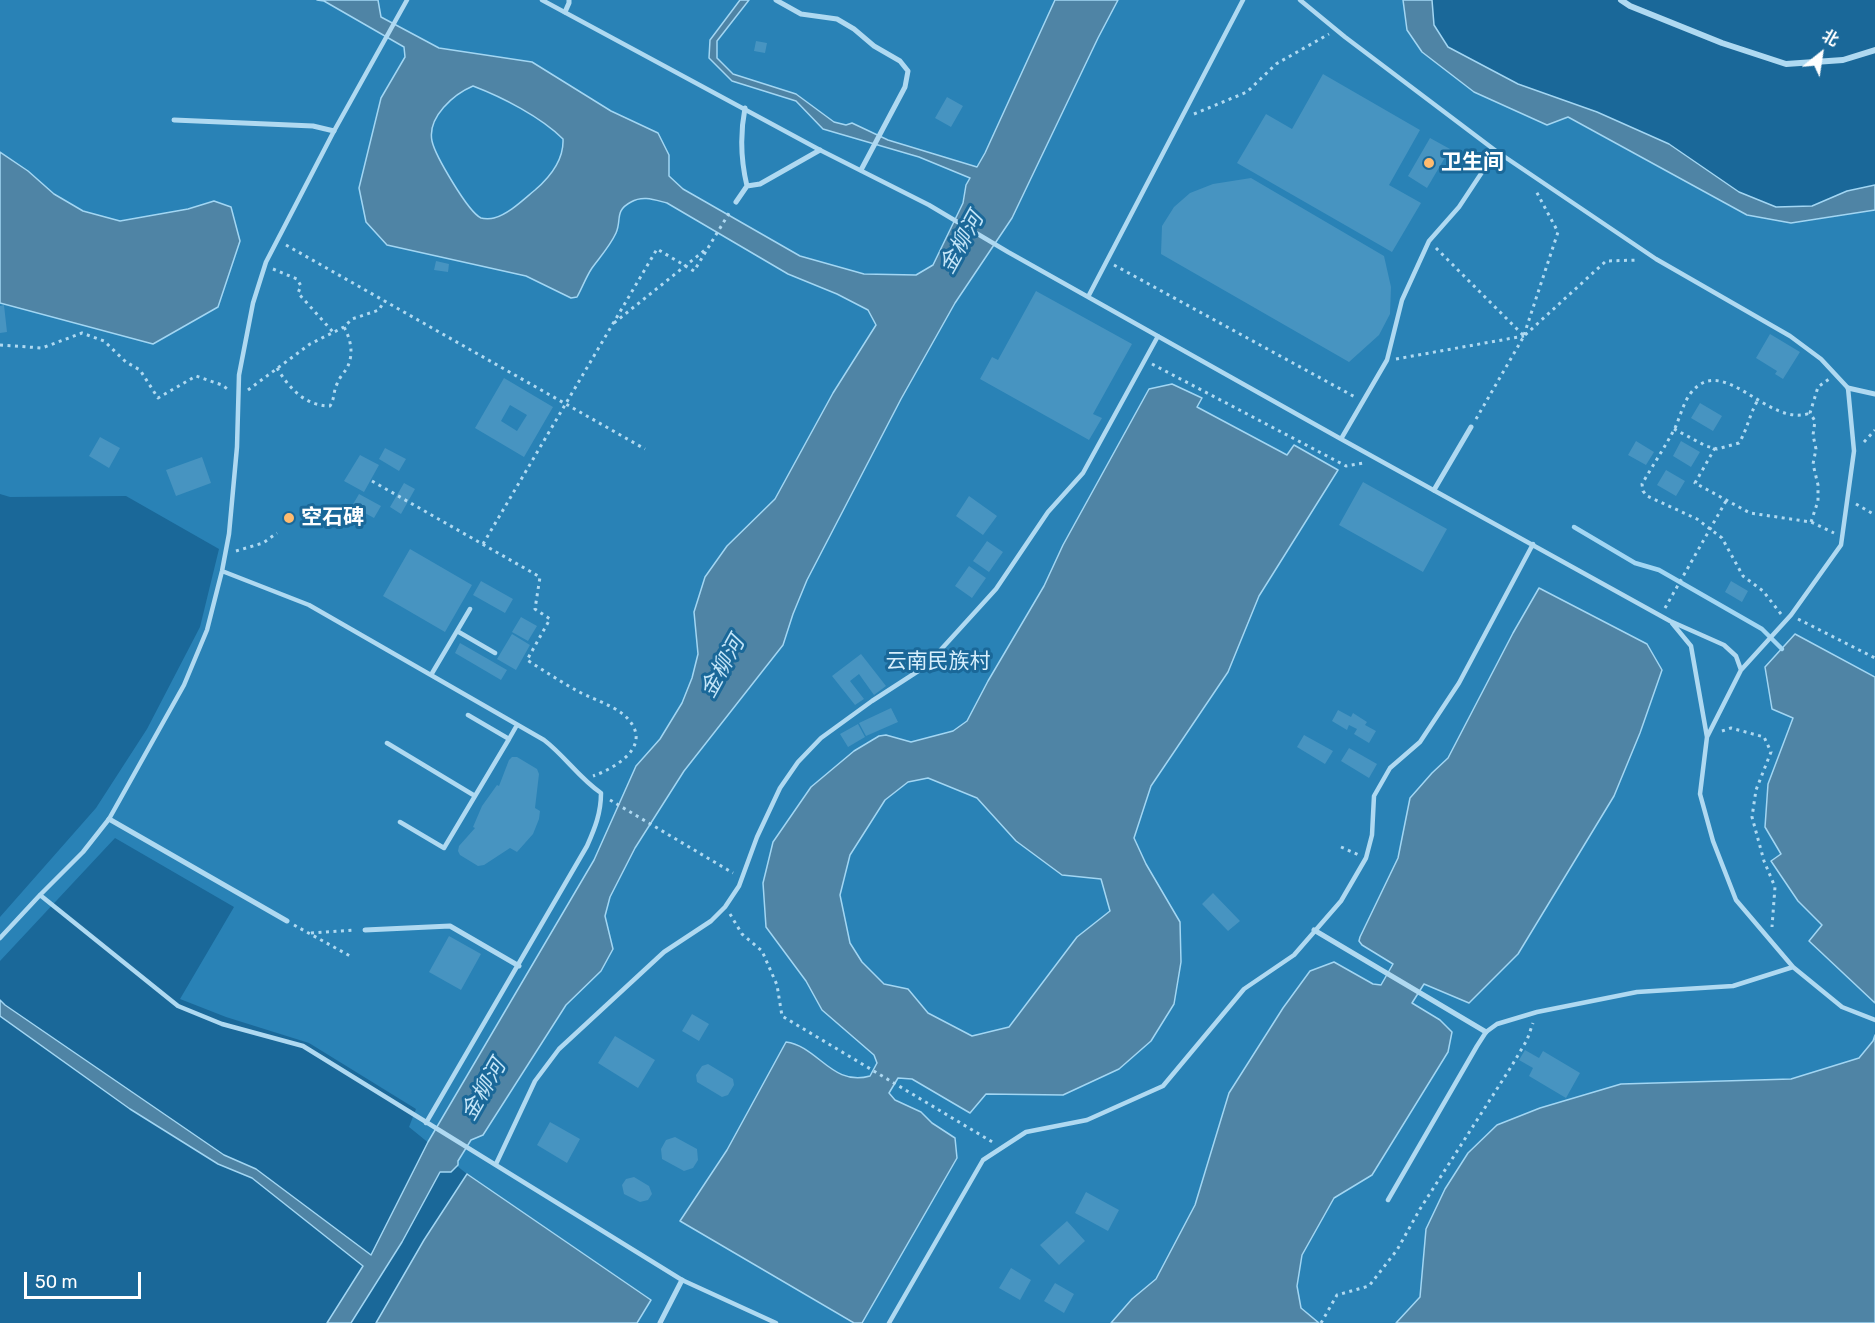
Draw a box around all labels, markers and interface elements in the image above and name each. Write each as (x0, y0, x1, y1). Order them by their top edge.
north arrow (1791, 24, 1851, 84)
text: 北 (1819, 26, 1842, 50)
place label: 卫生间 (1441, 150, 1504, 176)
marker: 卫生间 (1422, 156, 1436, 170)
water label: 金柳河 (934, 208, 990, 278)
place label: 空石碑 (301, 505, 364, 531)
marker: 空石碑 (282, 511, 296, 525)
water label: 金柳河 (695, 632, 751, 702)
park label: 云南民族村 (886, 649, 990, 675)
water label: 金柳河 (456, 1055, 512, 1125)
scale bar (27, 1260, 144, 1298)
text: 50 m (35, 1271, 78, 1293)

